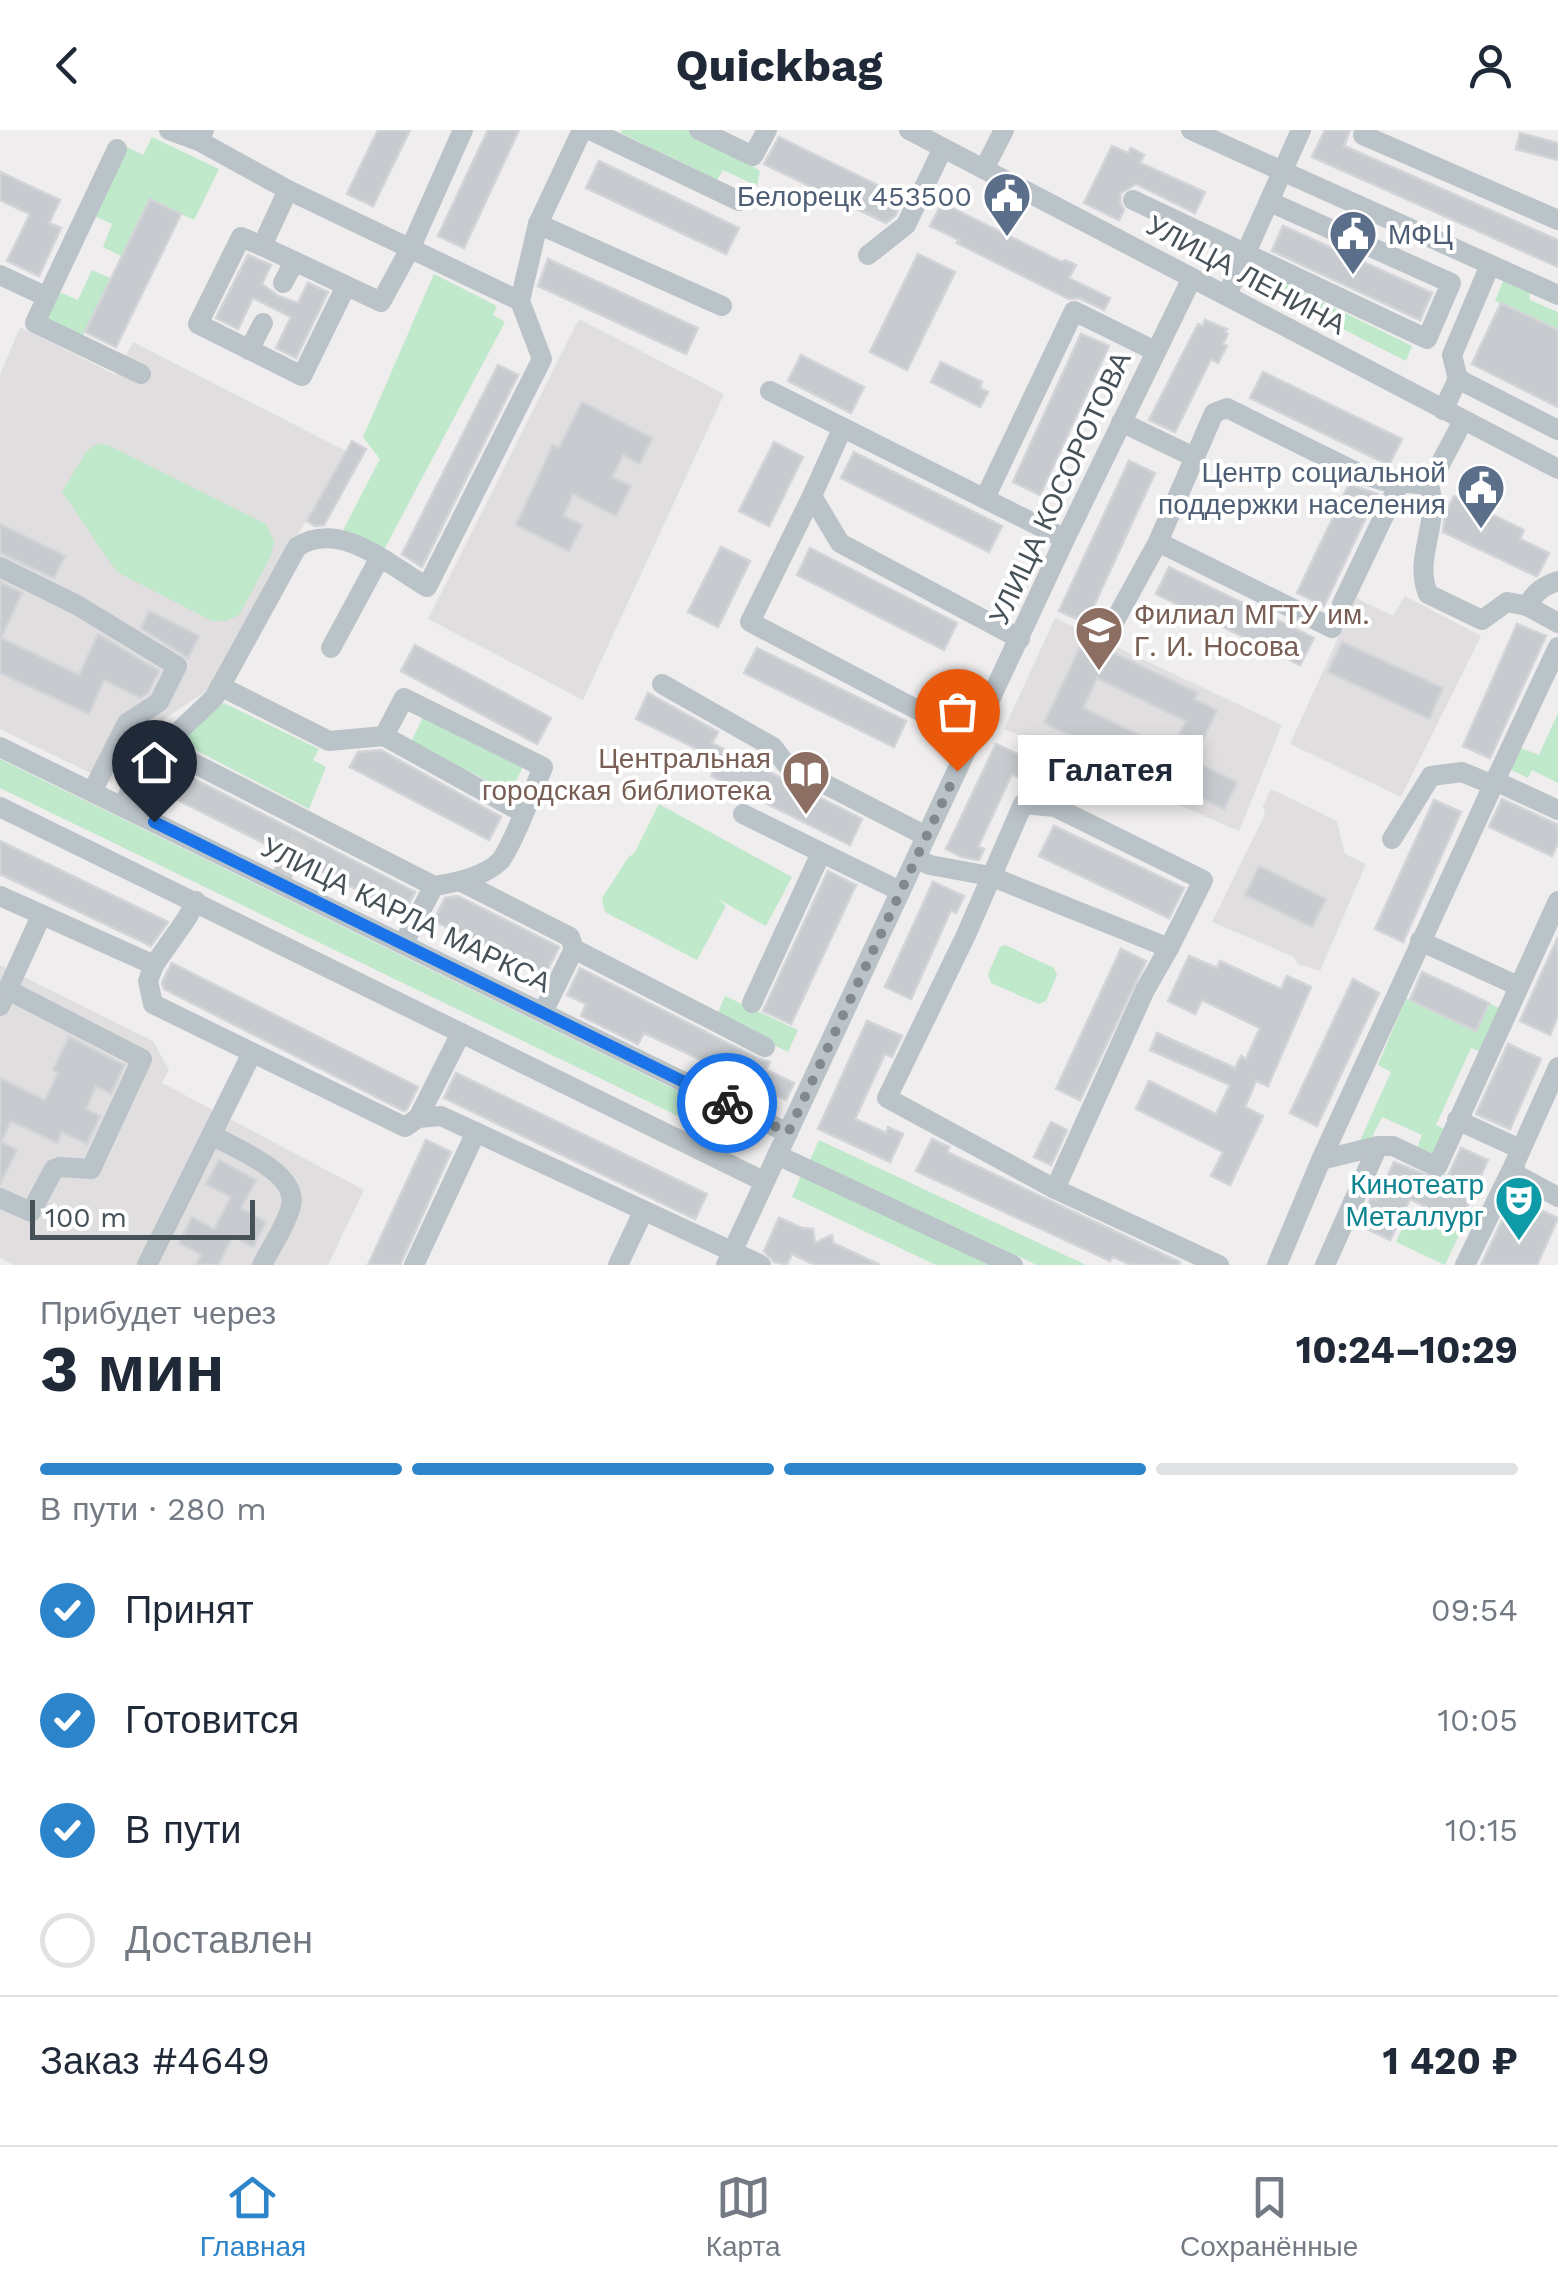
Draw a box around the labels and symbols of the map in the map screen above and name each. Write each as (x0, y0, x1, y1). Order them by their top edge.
public building icon: Белорецк 453500 (981, 170, 1033, 238)
place label: Белорецк 453500 (737, 180, 972, 213)
public building icon: МФЦ (1327, 208, 1379, 276)
street label: УЛИЦА ЛЕНИНА (1141, 209, 1351, 341)
place label: МФЦ (1388, 218, 1453, 251)
street label: УЛИЦА КОСОРОТОВА (982, 346, 1138, 630)
place label: Центр социальной поддержки населения (1158, 456, 1446, 521)
public building icon: Центр социальной поддержки населения (1455, 462, 1507, 530)
place label: Филиал МГТУ им. Г. И. Носова (1134, 598, 1370, 663)
school or university icon: Филиал МГТУ им. Г. И. Носова (1073, 604, 1125, 672)
pin (915, 669, 1000, 772)
pin (112, 720, 197, 823)
callout: Галатея (1017, 736, 1202, 806)
place label: Центральная городская библиотека (482, 742, 771, 807)
library icon: Центральная городская библиотека (780, 748, 832, 816)
street label: УЛИЦА КАРЛА МАРКСА (256, 830, 556, 1000)
courier (677, 1053, 777, 1153)
place label: Кинотеатр Металлург (1345, 1168, 1484, 1233)
theatre icon: Кинотеатр Металлург (1493, 1174, 1545, 1242)
scale bar (30, 1195, 255, 1240)

